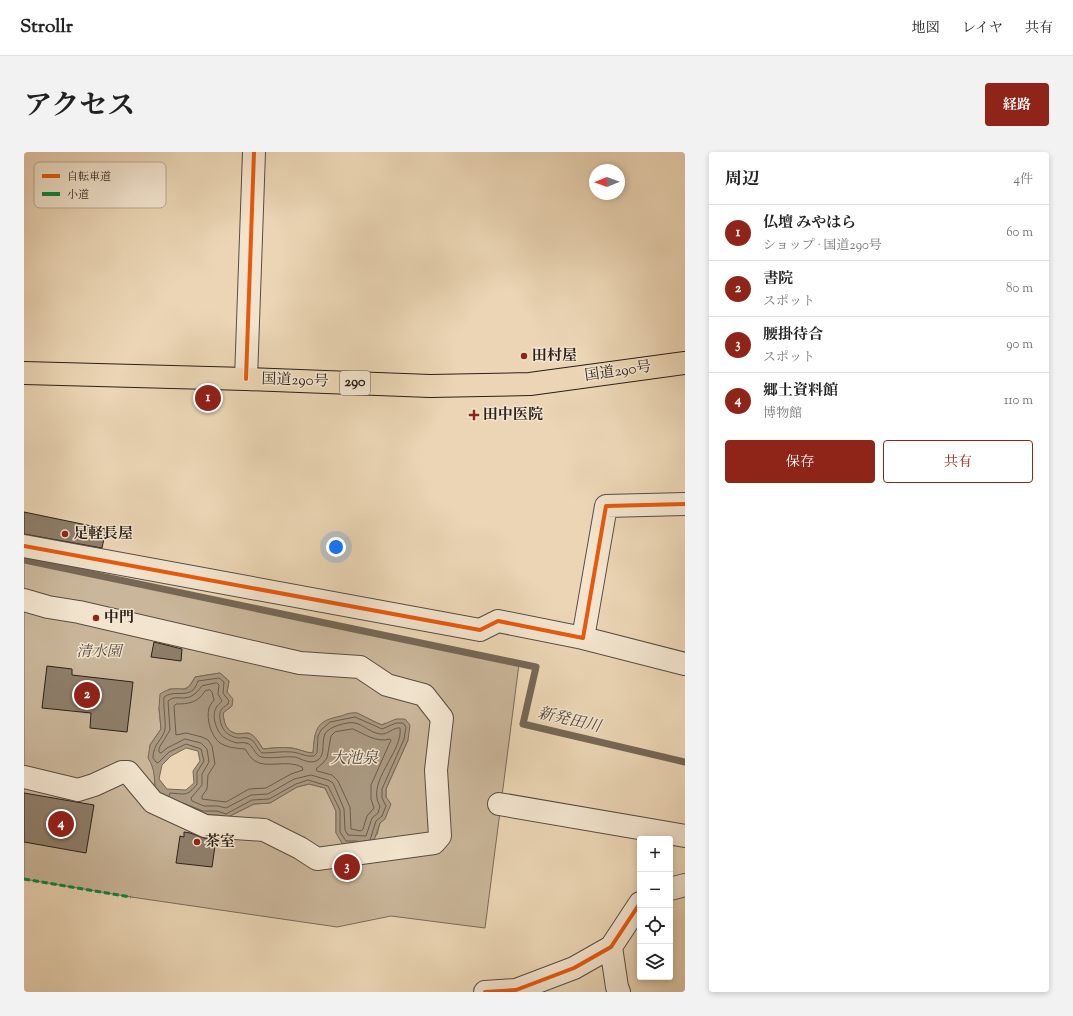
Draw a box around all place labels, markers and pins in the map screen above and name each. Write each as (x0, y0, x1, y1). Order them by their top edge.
place label: 田村屋 (532, 346, 577, 367)
marker: 田村屋 (519, 351, 529, 361)
pin: 1 (195, 383, 221, 413)
place label: 田中医院 (483, 405, 543, 426)
marker: 田中医院 (468, 409, 480, 421)
place label: 足軽長屋 (73, 524, 133, 545)
marker: 足軽長屋 (60, 529, 70, 539)
place label: 中門 (104, 608, 134, 629)
marker: 中門 (91, 613, 101, 623)
pin: 2 (74, 680, 100, 710)
pin: 4 (48, 809, 74, 839)
place label: 茶室 (205, 832, 235, 853)
marker: 茶室 (192, 837, 202, 847)
pin: 3 (334, 852, 360, 882)

